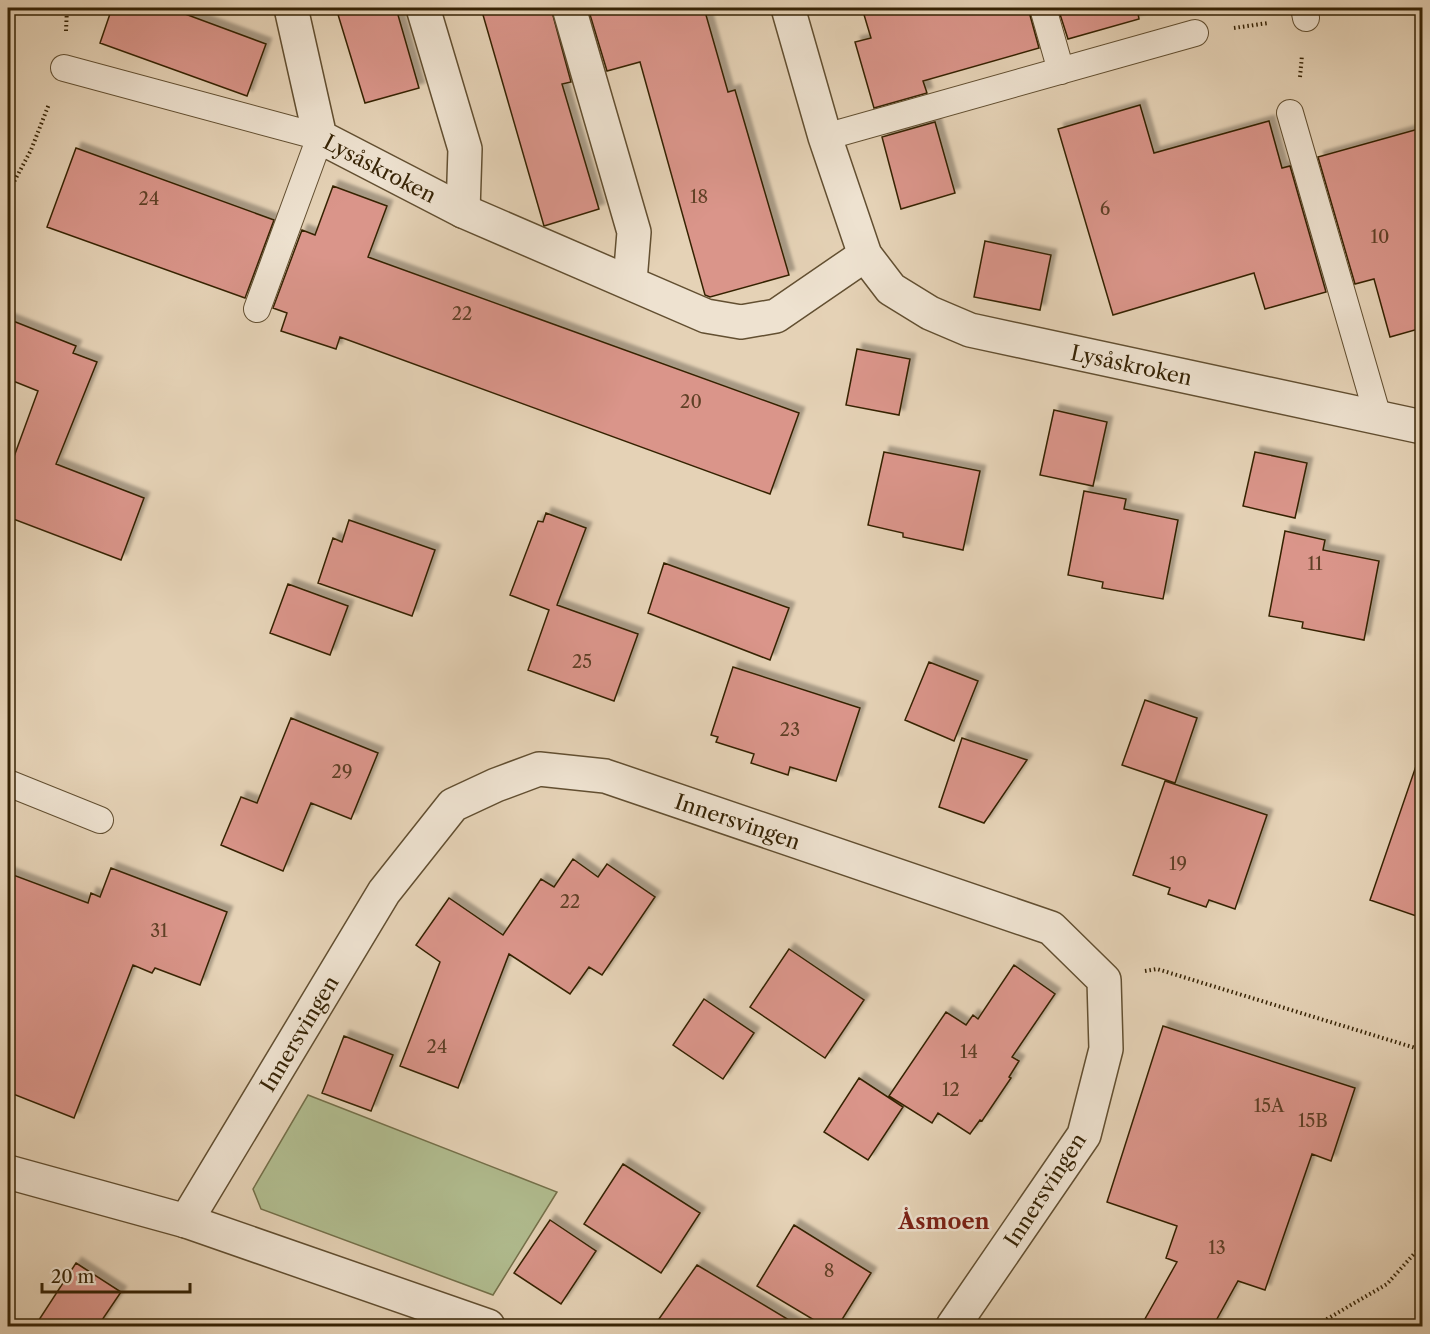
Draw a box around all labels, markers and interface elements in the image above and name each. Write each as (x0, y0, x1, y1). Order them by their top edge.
street label: Lysåskroken (320, 129, 441, 208)
house number: 18 (690, 186, 708, 208)
house number: 24 (139, 188, 159, 210)
house number: 6 (1100, 198, 1110, 220)
house number: 10 (1371, 226, 1389, 248)
house number: 22 (452, 303, 472, 325)
street label: Lysåskroken (1069, 340, 1194, 390)
house number: 20 (680, 391, 702, 413)
house number: 11 (1307, 553, 1323, 575)
house number: 25 (572, 651, 592, 673)
house number: 23 (780, 719, 800, 741)
house number: 29 (332, 761, 352, 783)
street label: Innersvingen (672, 788, 804, 854)
house number: 19 (1169, 853, 1187, 875)
house number: 22 (560, 891, 580, 913)
house number: 31 (150, 920, 168, 942)
street label: Innersvingen (255, 971, 343, 1096)
house number: 24 (427, 1036, 447, 1058)
house number: 14 (960, 1041, 978, 1063)
house number: 12 (942, 1079, 960, 1101)
house number: 15A (1254, 1095, 1285, 1117)
house number: 15B (1298, 1110, 1328, 1132)
street label: Innersvingen (999, 1128, 1091, 1252)
district label: Åsmoen (897, 1207, 990, 1235)
house number: 13 (1208, 1237, 1226, 1259)
scale bar (42, 1256, 190, 1294)
house number: 8 (824, 1260, 834, 1282)
text: 20 m (51, 1266, 95, 1288)

